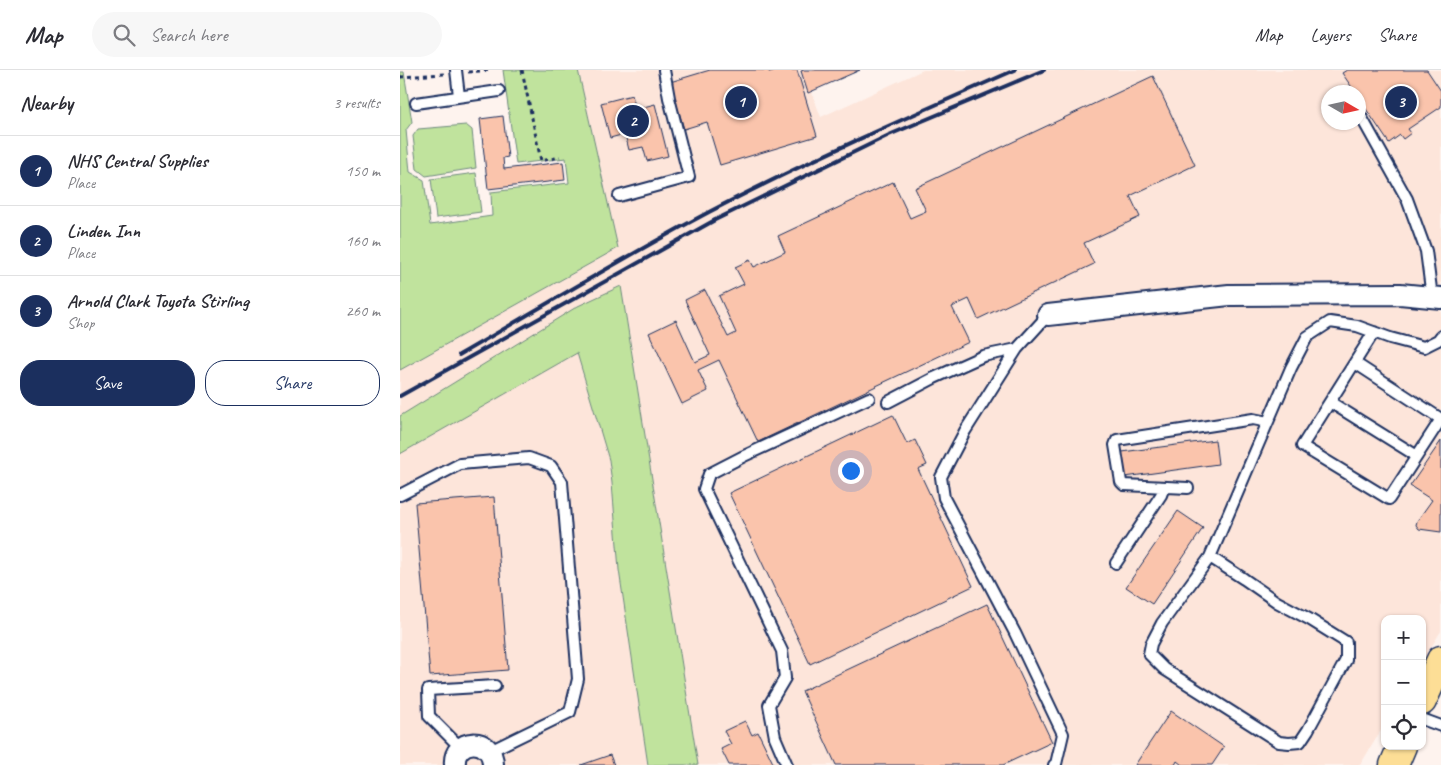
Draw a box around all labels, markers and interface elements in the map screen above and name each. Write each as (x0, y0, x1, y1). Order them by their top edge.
search box (92, 12, 442, 57)
text: Map (25, 20, 62, 50)
icon: search (110, 21, 138, 49)
text: Search here (150, 23, 228, 47)
text: Map (1255, 24, 1283, 46)
text: Layers (1311, 24, 1350, 46)
text: Share (1378, 24, 1416, 46)
pin: 1 (725, 83, 757, 121)
pin: 3 (1385, 83, 1417, 121)
north arrow (1321, 85, 1366, 130)
text: Nearby (20, 90, 73, 116)
text: 3 results (333, 93, 380, 113)
pin: 2 (617, 102, 649, 140)
text: NHS Central Supplies (67, 149, 208, 173)
text: 1 (32, 161, 40, 181)
text: 150 m (346, 161, 380, 181)
text: Place (67, 173, 95, 193)
text: Linden Inn (67, 219, 140, 243)
text: 2 (32, 231, 40, 251)
text: 160 m (346, 231, 380, 251)
text: Place (67, 243, 95, 263)
text: Arnold Clark Toyota Stirling (67, 289, 249, 313)
text: 3 (32, 301, 40, 321)
text: 260 m (346, 301, 380, 321)
text: Shop (67, 313, 94, 333)
button: Save (20, 360, 195, 406)
button: Share (205, 360, 380, 406)
your location (838, 458, 864, 484)
map controls (1381, 615, 1426, 750)
button: + (1381, 615, 1426, 660)
button: − (1381, 660, 1426, 705)
button: locate (1381, 705, 1426, 750)

